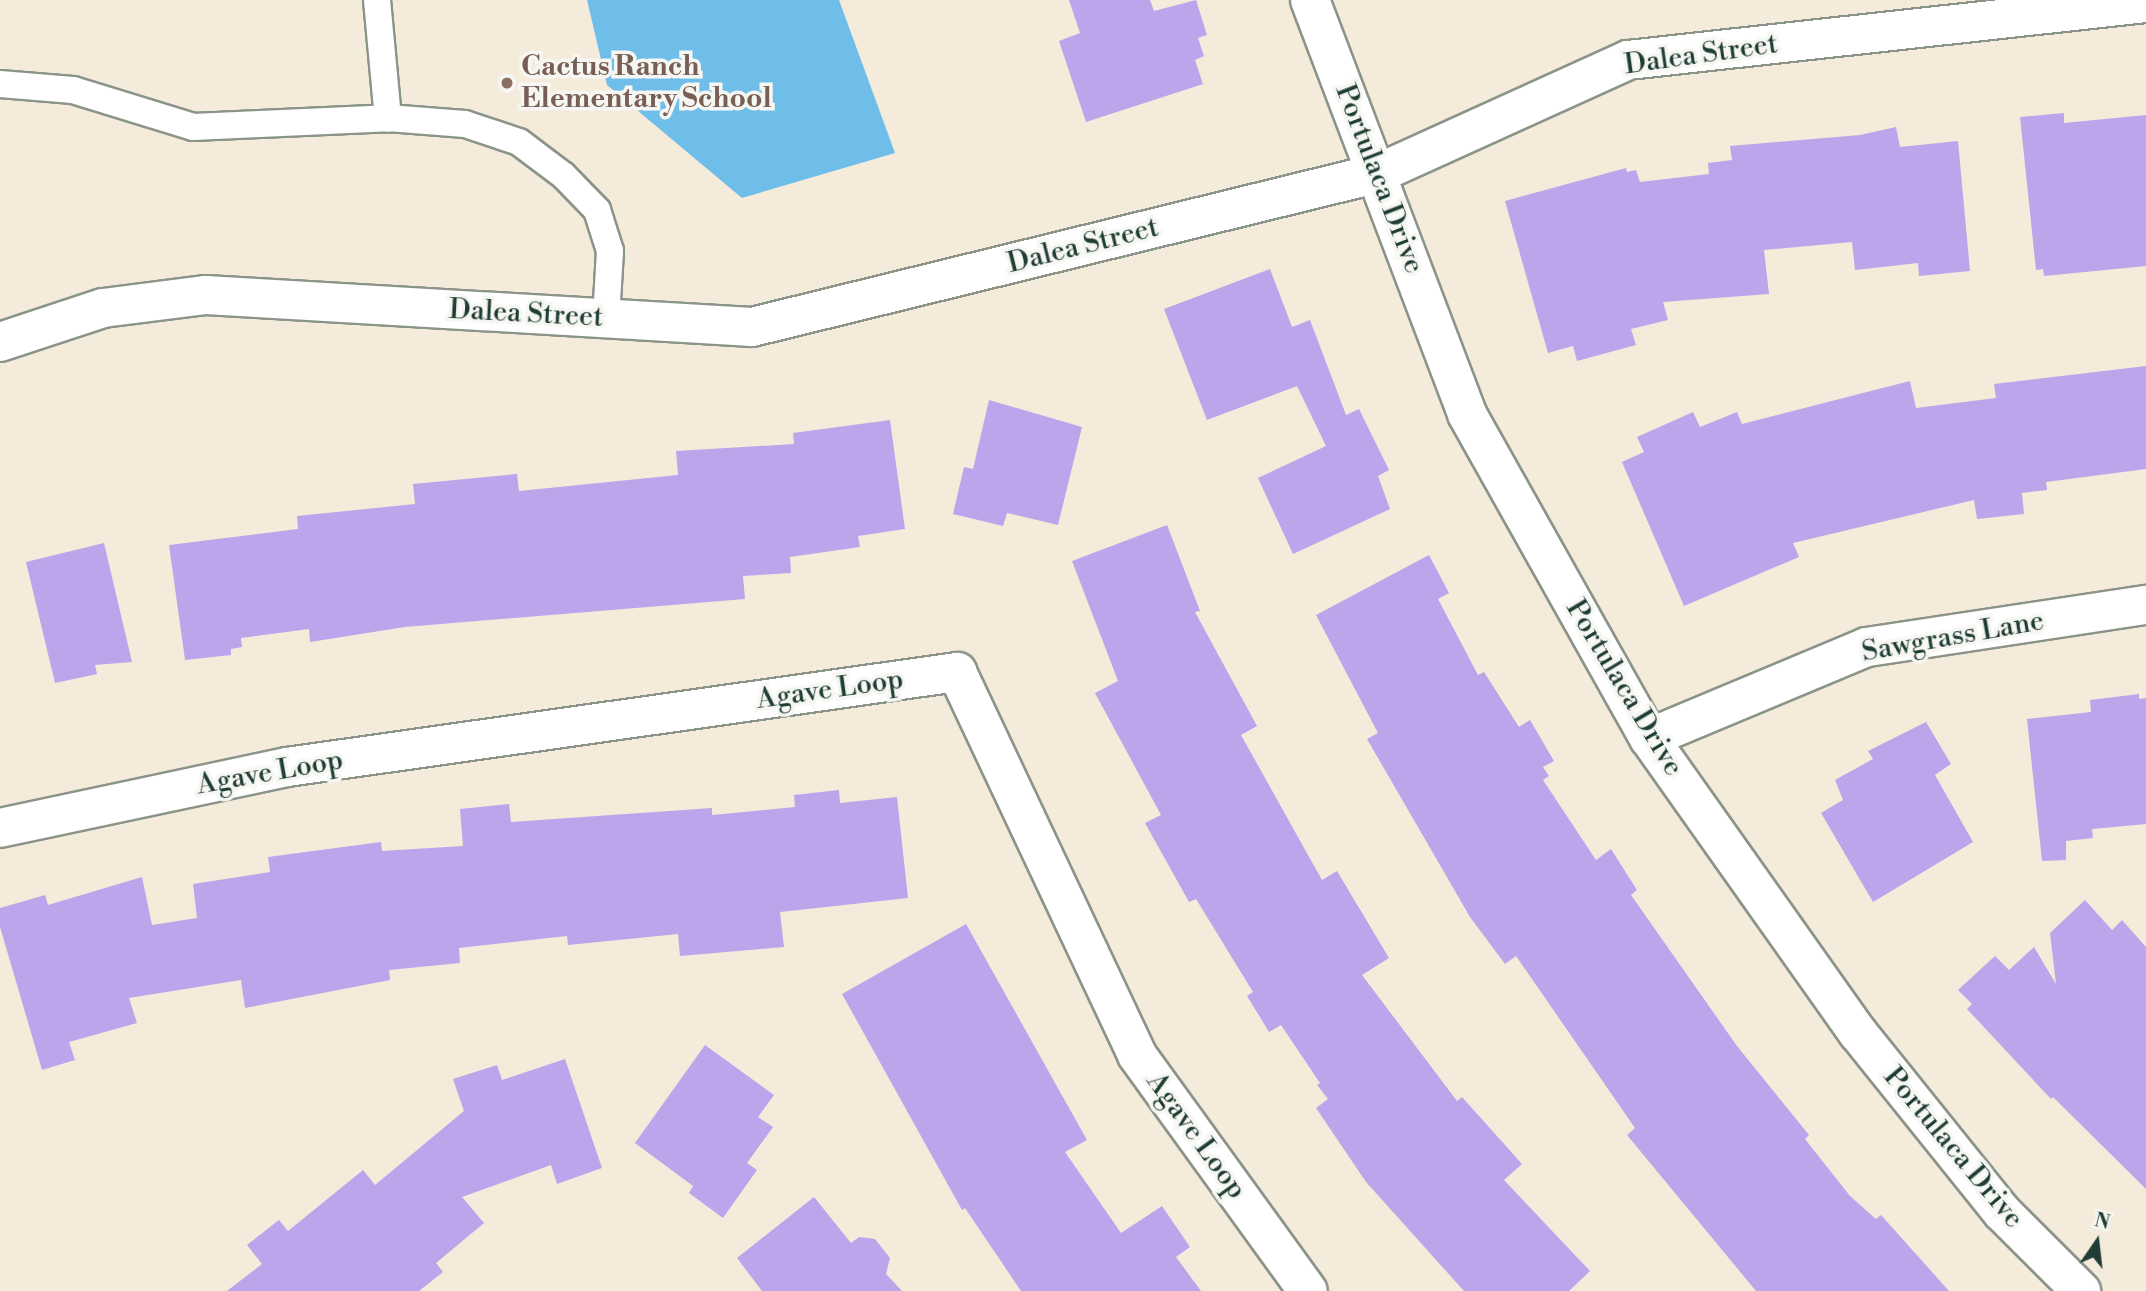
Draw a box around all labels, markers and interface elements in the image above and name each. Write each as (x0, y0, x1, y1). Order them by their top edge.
street label: Dalea Street (1622, 28, 1780, 82)
place label: Cactus Ranch Elementary School (521, 50, 772, 116)
marker: Cactus Ranch Elementary School (499, 75, 515, 91)
street label: Portulaca Drive (1328, 80, 1430, 278)
street label: Dalea Street (1004, 211, 1162, 281)
street label: Dalea Street (448, 293, 604, 335)
street label: Portulaca Drive (1558, 594, 1690, 782)
street label: Sawgrass Lane (1859, 604, 2047, 670)
street label: Agave Loop (754, 663, 906, 717)
street label: Agave Loop (194, 744, 346, 802)
street label: Portulaca Drive (1876, 1061, 2030, 1235)
street label: Agave Loop (1139, 1066, 1253, 1206)
north arrow (2062, 1207, 2132, 1277)
text: N (2092, 1208, 2112, 1235)

